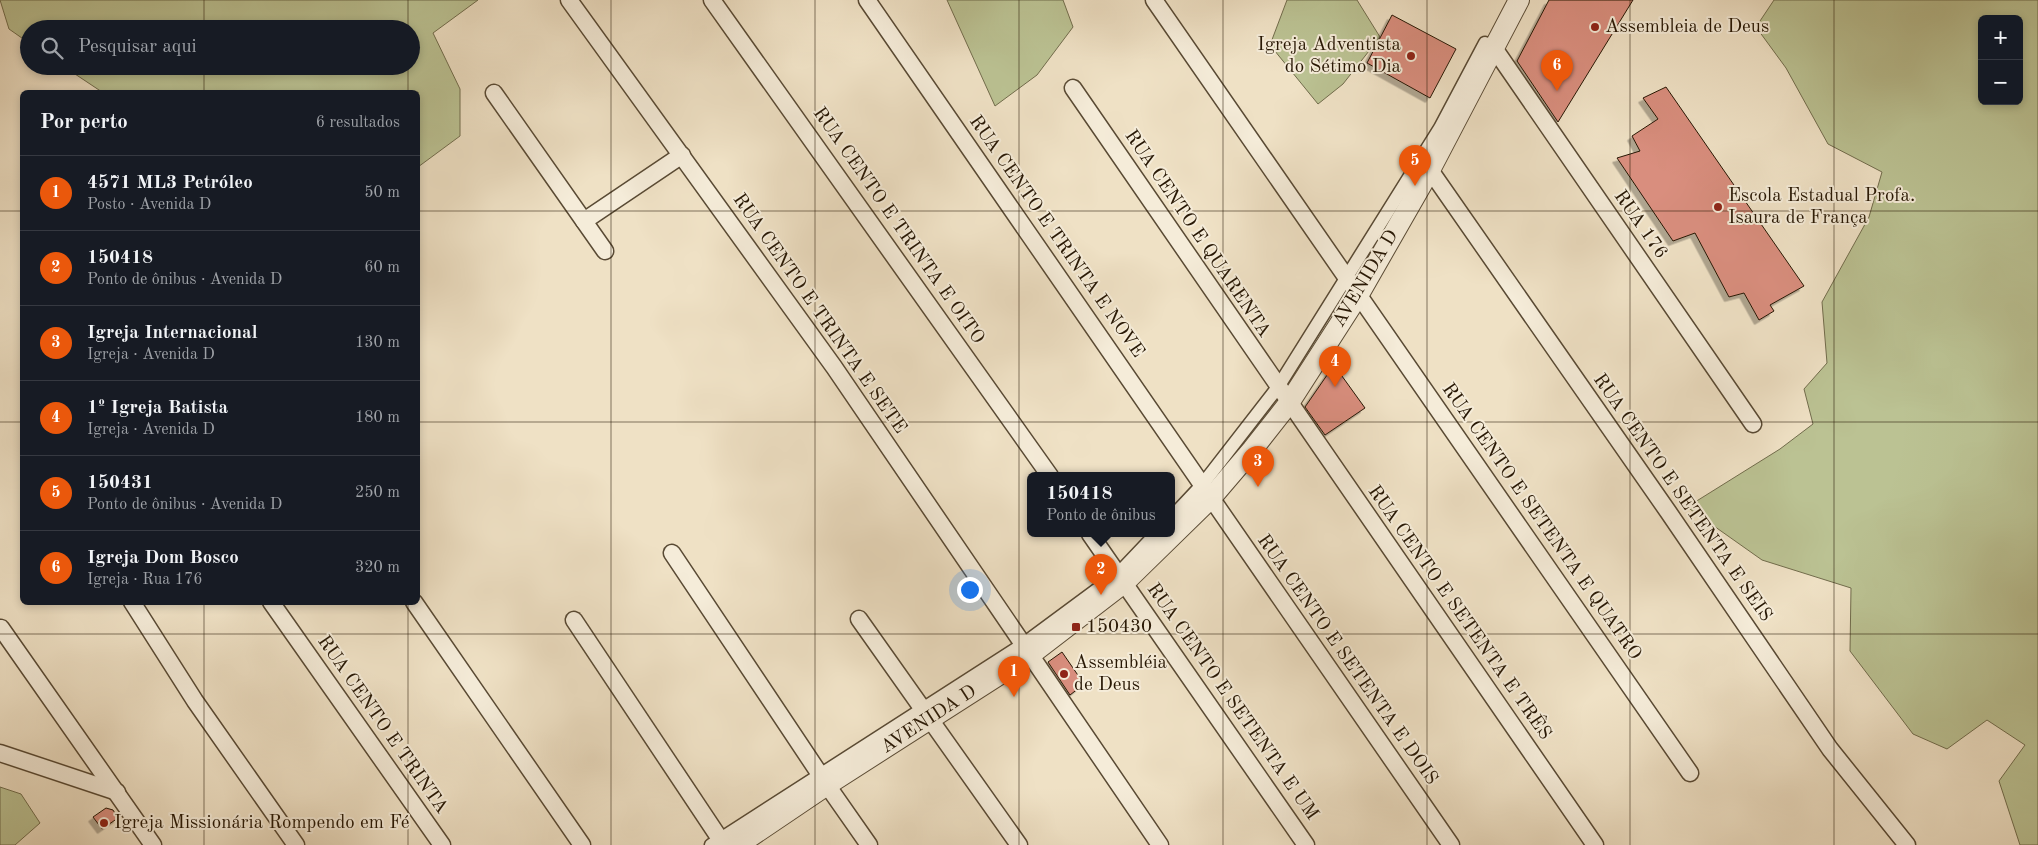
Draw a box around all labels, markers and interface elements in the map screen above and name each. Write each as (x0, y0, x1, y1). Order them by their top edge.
map controls (1978, 15, 2023, 105)
button: + (1978, 15, 2023, 60)
place label: Assembleia de Deus (1605, 18, 1769, 37)
search box (20, 20, 420, 75)
marker: Assembleia de Deus (1589, 21, 1601, 33)
icon: search (38, 34, 66, 62)
place label: Igreja Adventista do Sétimo Dia (1257, 36, 1402, 77)
text: Pesquisar aqui (78, 38, 197, 57)
marker: Igreja Adventista do Sétimo Dia (1405, 50, 1417, 62)
pin: 6 (1541, 50, 1573, 91)
button: − (1978, 60, 2023, 105)
street label: RUA CENTO E TRINTA E OITO (809, 104, 987, 348)
text: Por perto (40, 112, 128, 133)
street label: RUA CENTO E TRINTA E NOVE (965, 113, 1147, 361)
text: 6 resultados (316, 115, 400, 131)
street label: RUA CENTO E QUARENTA (1120, 127, 1274, 341)
pin: 5 (1399, 145, 1431, 186)
text: 4571 ML3 Petróleo (87, 174, 253, 193)
text: 1 (51, 185, 61, 201)
text: 50 m (364, 185, 400, 201)
street label: RUA 176 (1610, 187, 1670, 263)
place label: Escola Estadual Profa. Isaura de França (1728, 187, 1915, 228)
street label: RUA CENTO E TRINTA E SETE (729, 191, 909, 437)
text: Posto · Avenida D (87, 197, 211, 213)
marker: Escola Estadual Profa. Isaura de França (1712, 201, 1724, 213)
street label: AVENIDA D (1330, 227, 1402, 331)
text: 150418 (87, 249, 153, 268)
text: 2 (51, 260, 61, 276)
text: 60 m (364, 260, 400, 276)
text: Ponto de ônibus · Avenida D (87, 272, 282, 288)
text: Igreja Internacional (87, 324, 258, 343)
text: 3 (51, 335, 61, 351)
text: 130 m (355, 335, 400, 351)
pin: 4 (1319, 346, 1351, 387)
text: Igreja · Avenida D (87, 347, 215, 363)
street label: RUA CENTO E SETENTA E SEIS (1589, 371, 1775, 625)
street label: RUA CENTO E SETENTA E QUATRO (1438, 380, 1644, 664)
text: 1º Igreja Batista (87, 399, 228, 418)
text: 4 (51, 410, 61, 426)
text: 180 m (355, 410, 400, 426)
text: Igreja · Avenida D (87, 422, 215, 438)
pin: 3 (1242, 446, 1274, 487)
popup (1027, 472, 1175, 537)
text: 150431 (87, 474, 153, 493)
street label: RUA CENTO E SETENTA E TRÊS (1364, 480, 1558, 744)
text: 5 (51, 485, 61, 501)
text: 250 m (355, 485, 400, 501)
text: 150418 (1046, 485, 1112, 504)
text: Ponto de ônibus · Avenida D (87, 497, 282, 513)
text: Ponto de ônibus (1046, 508, 1156, 524)
street label: RUA CENTO E SETENTA E DOIS (1253, 531, 1441, 789)
text: Igreja Dom Bosco (87, 549, 239, 568)
pin: 2 (1085, 554, 1117, 595)
text: 6 (51, 560, 61, 576)
text: 320 m (355, 560, 400, 576)
text: Igreja · Rua 176 (87, 572, 203, 588)
your location (957, 577, 983, 603)
street label: RUA CENTO E SETENTA E UM (1143, 580, 1321, 824)
place label: 150430 (1086, 618, 1152, 637)
marker: 150430 (1070, 621, 1082, 633)
street label: RUA CENTO E TRINTA (313, 632, 451, 818)
place label: Assembléia de Deus (1074, 654, 1168, 695)
pin: 1 (998, 656, 1030, 697)
marker: Assembléia de Deus (1058, 668, 1070, 680)
street label: AVENIDA D (878, 682, 980, 758)
place label: Igreja Missionária Rompendo em Fé (114, 814, 409, 833)
marker: Igreja Missionária Rompendo em Fé (98, 817, 110, 829)

